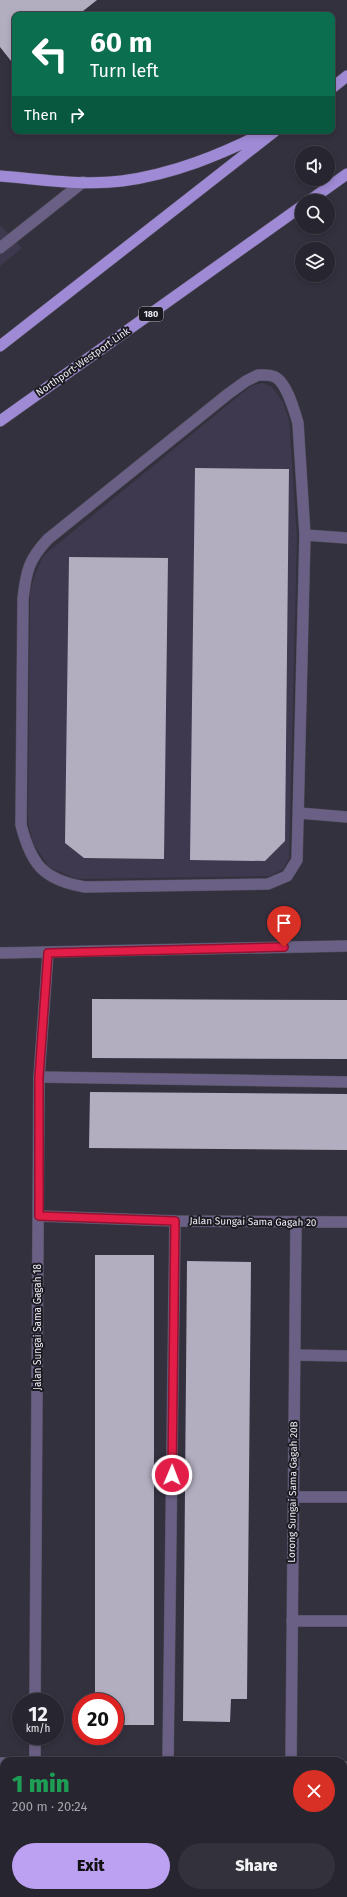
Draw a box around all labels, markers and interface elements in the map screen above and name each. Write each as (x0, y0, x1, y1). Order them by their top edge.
text: 60 m (90, 26, 152, 59)
icon: left (24, 28, 76, 80)
text: Turn left (90, 60, 159, 82)
icon: right (66, 104, 88, 126)
text: Then (24, 106, 58, 124)
map controls (295, 146, 335, 282)
button: sound (295, 146, 335, 186)
button: search (295, 194, 335, 234)
button: layers (295, 242, 335, 282)
road number: 180 (139, 307, 163, 321)
street label: Northport-Westport Link (34, 325, 133, 399)
pin (267, 906, 301, 947)
icon: arrive (273, 912, 295, 934)
street label: Jalan Sungai Sama Gagah 20 (189, 1215, 317, 1229)
street label: Jalan Sungai Sama Gagah 18 (32, 1263, 44, 1390)
street label: Lorong Sungai Sama Gagah 20B (286, 1421, 300, 1563)
position arrow (151, 1454, 193, 1496)
speed limit sign: 20 (72, 1693, 124, 1745)
text: 12 (28, 1702, 48, 1726)
text: km/h (26, 1723, 50, 1735)
text: 1 min (12, 1770, 70, 1798)
button: close (293, 1770, 335, 1812)
text: 200 m · 20:24 (12, 1799, 87, 1814)
button: Exit (12, 1843, 170, 1889)
button: Share (178, 1843, 335, 1889)

